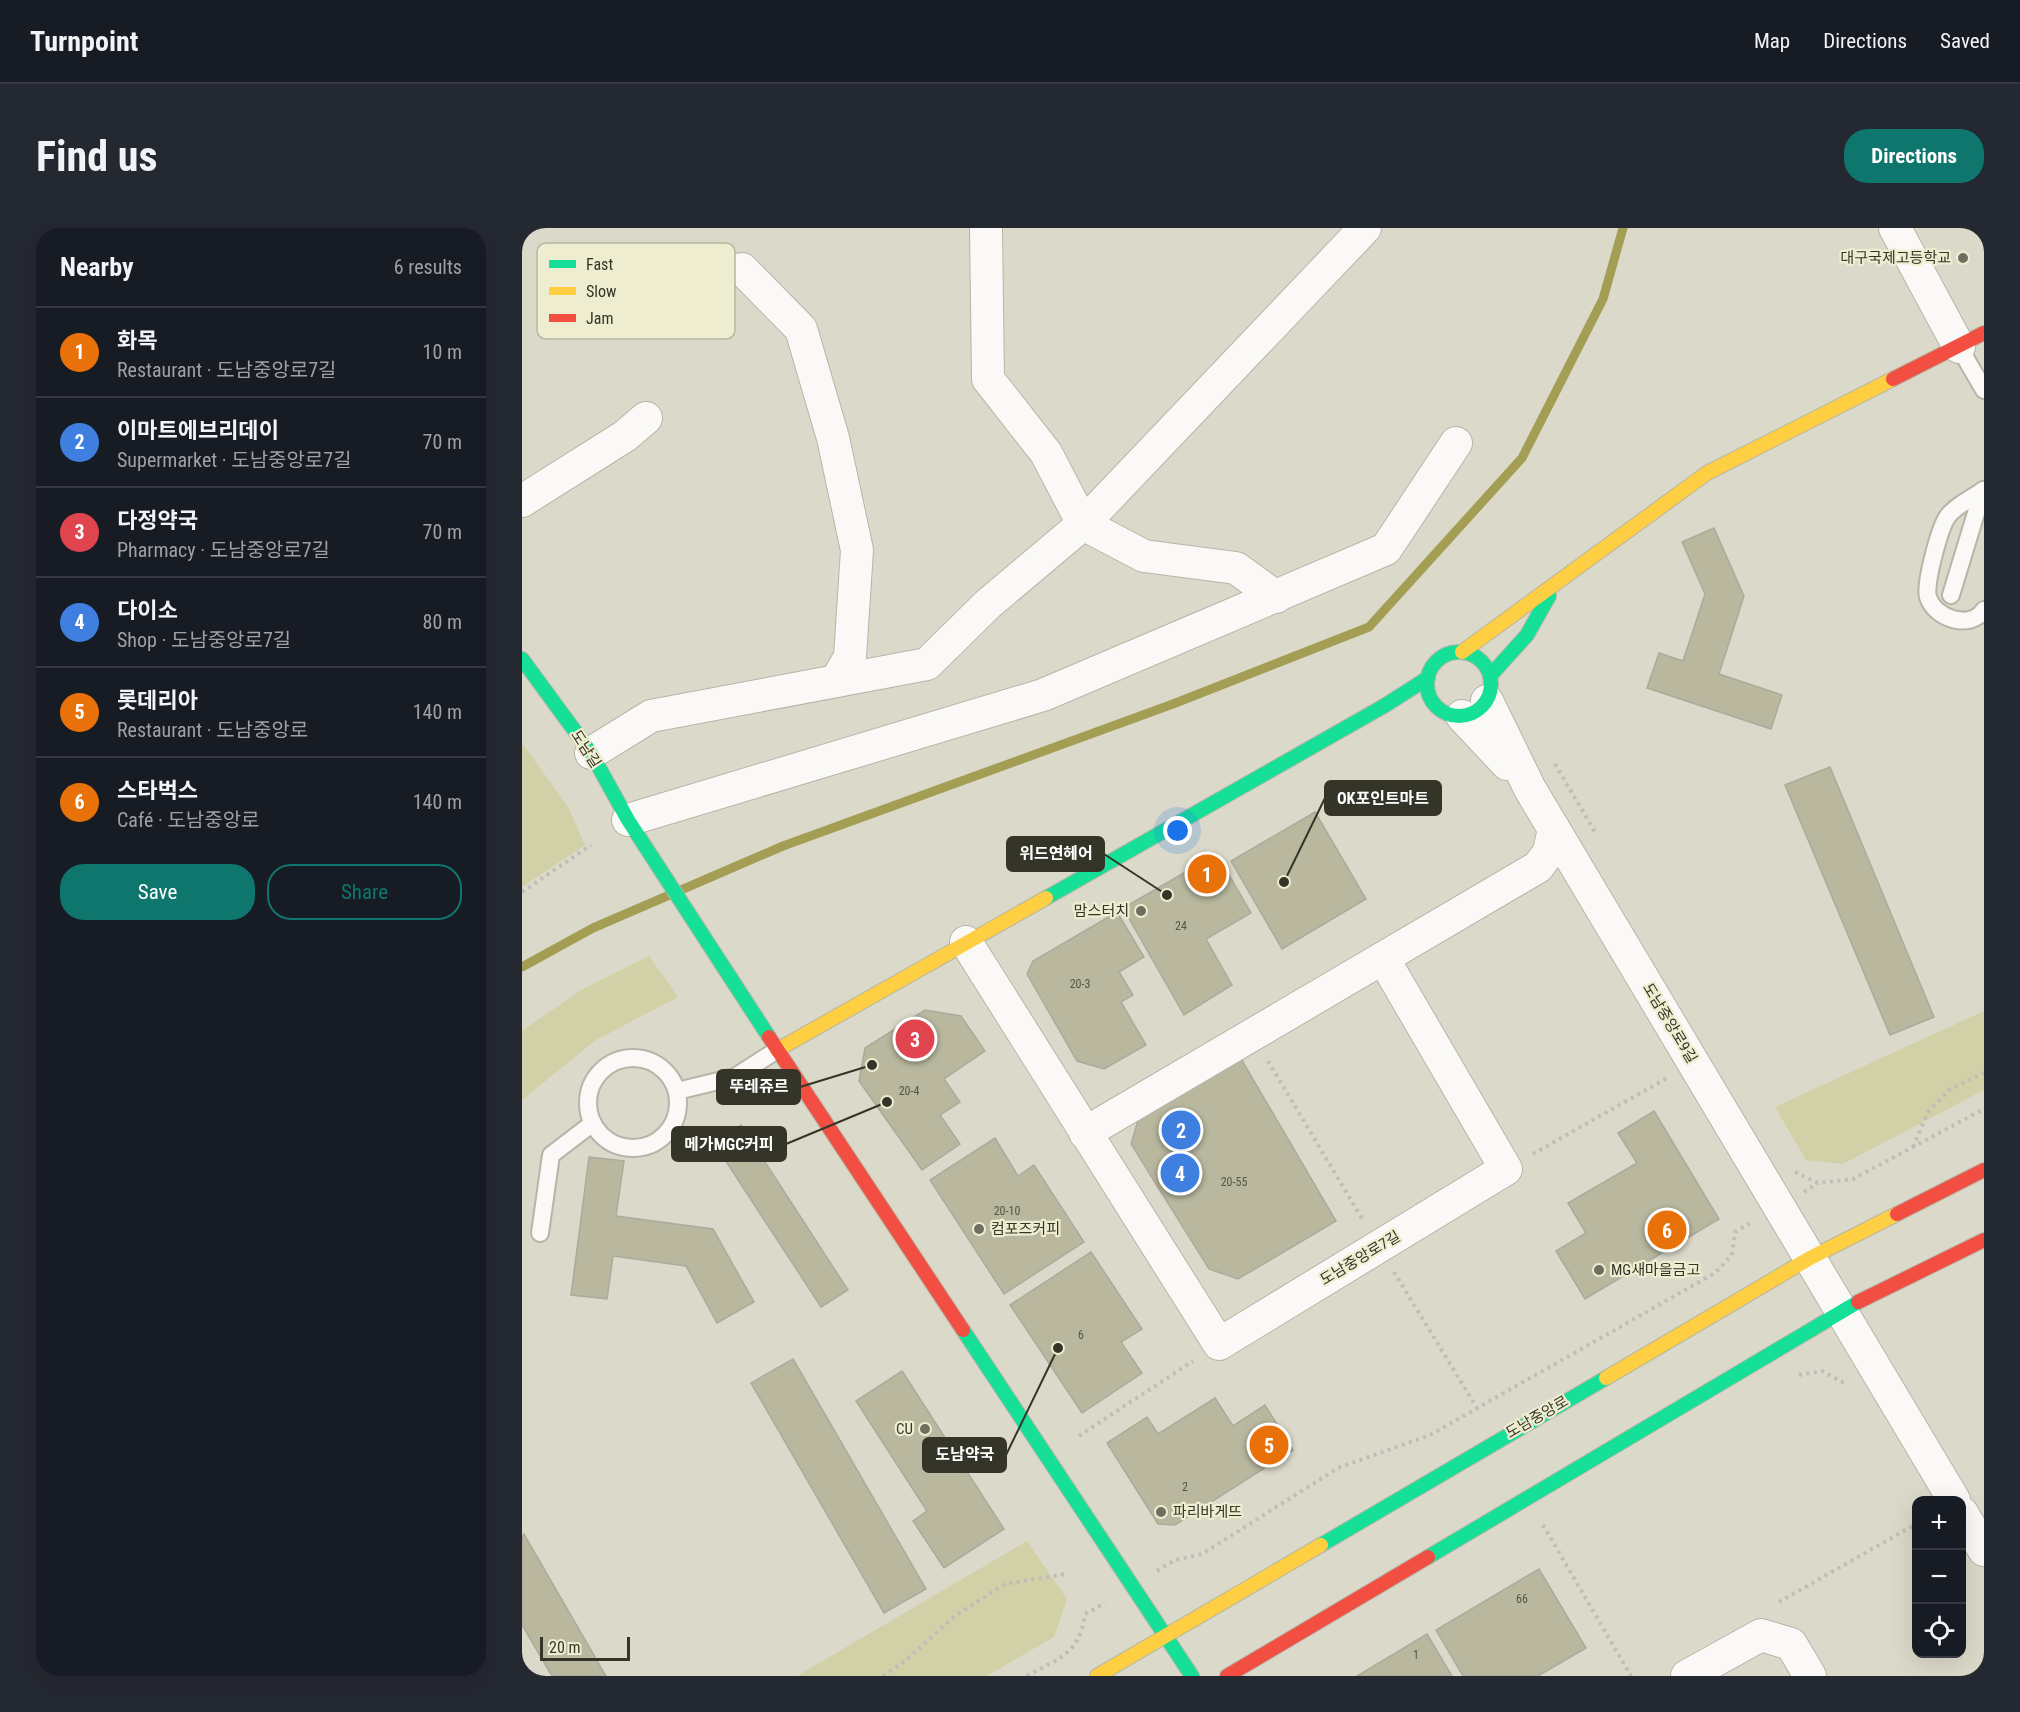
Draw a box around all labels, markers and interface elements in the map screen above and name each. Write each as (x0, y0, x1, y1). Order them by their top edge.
text: Turnpoint (30, 25, 138, 58)
text: Map (1754, 29, 1790, 53)
text: Directions (1823, 29, 1907, 53)
text: Saved (1940, 29, 1990, 53)
button: Directions (1844, 129, 1984, 183)
text: Find us (36, 132, 157, 181)
legend (537, 243, 735, 339)
place label: 대구국제고등학교 (1841, 249, 1951, 267)
marker: 대구국제고등학교 (1956, 251, 1970, 265)
text: Nearby (60, 252, 134, 282)
text: 6 results (394, 255, 462, 279)
text: Fast (586, 255, 613, 274)
text: Slow (586, 282, 616, 301)
text: Jam (586, 309, 613, 328)
text: 화목 (117, 328, 157, 353)
text: 1 (74, 340, 85, 364)
text: 10 m (423, 340, 462, 364)
text: Restaurant · 도남중앙로7길 (117, 358, 337, 382)
text: 이마트에브리데이 (117, 418, 279, 443)
text: 2 (74, 430, 85, 454)
text: 70 m (423, 430, 462, 454)
text: Supermarket · 도남중앙로7길 (117, 448, 352, 472)
text: 다정약국 (117, 508, 198, 533)
text: 3 (74, 520, 85, 544)
text: 70 m (423, 520, 462, 544)
text: Pharmacy · 도남중앙로7길 (117, 538, 330, 562)
text: 다이소 (117, 598, 178, 623)
text: 4 (74, 610, 85, 634)
text: 80 m (423, 610, 462, 634)
text: Shop · 도남중앙로7길 (117, 628, 291, 652)
text: 롯데리아 (117, 688, 198, 713)
text: 5 (74, 700, 85, 724)
text: 140 m (413, 700, 462, 724)
text: Restaurant · 도남중앙로 (117, 718, 308, 742)
street label: 도남길 (567, 727, 605, 771)
text: 스타벅스 (117, 778, 198, 803)
callout: OK포인트마트 (1325, 781, 1441, 815)
text: OK포인트마트 (1337, 789, 1429, 808)
text: 6 (74, 790, 85, 814)
text: 140 m (413, 790, 462, 814)
text: Café · 도남중앙로 (117, 808, 259, 832)
your location (1163, 816, 1192, 845)
callout: 위드연헤어 (1007, 837, 1104, 871)
text: 위드연헤어 (1019, 844, 1093, 863)
pin: 1 (1188, 852, 1226, 896)
button: Save (60, 864, 255, 920)
button: Share (267, 864, 462, 920)
place label: 맘스터치 (1074, 902, 1129, 920)
marker: 맘스터치 (1134, 904, 1148, 918)
house number: 24 (1175, 919, 1187, 933)
house number: 20-3 (1070, 977, 1090, 991)
street label: 도남중앙로9길 (1639, 980, 1701, 1066)
pin: 3 (896, 1016, 934, 1062)
callout: 뚜레쥬르 (717, 1070, 800, 1104)
text: 뚜레쥬르 (730, 1077, 789, 1096)
house number: 20-4 (899, 1084, 919, 1098)
pin: 2 (1162, 1108, 1200, 1152)
callout: 메가MGC커피 (672, 1127, 786, 1161)
text: 메가MGC커피 (684, 1135, 774, 1154)
pin: 4 (1160, 1150, 1200, 1196)
house number: 20-55 (1221, 1175, 1247, 1189)
house number: 20-10 (994, 1204, 1020, 1218)
pin: 6 (1648, 1208, 1686, 1252)
place label: 컴포즈커피 (991, 1220, 1060, 1238)
marker: 컴포즈커피 (972, 1222, 986, 1236)
street label: 도남중앙로7길 (1317, 1227, 1403, 1289)
place label: MG새마을금고 (1611, 1261, 1700, 1279)
marker: MG새마을금고 (1592, 1263, 1606, 1277)
house number: 6 (1078, 1328, 1084, 1342)
street label: 도남중앙로 (1503, 1392, 1571, 1442)
place label: CU (896, 1420, 913, 1438)
marker: CU (918, 1422, 932, 1436)
pin: 5 (1250, 1422, 1288, 1468)
callout: 도남약국 (923, 1438, 1006, 1472)
text: 도남약국 (936, 1445, 994, 1464)
house number: 2 (1182, 1480, 1188, 1494)
map controls (1912, 1496, 1966, 1658)
button: + (1912, 1496, 1966, 1550)
place label: 파리바게뜨 (1173, 1503, 1242, 1521)
marker: 파리바게뜨 (1154, 1505, 1168, 1519)
button: − (1912, 1550, 1966, 1604)
house number: 66 (1516, 1592, 1528, 1606)
button: locate (1912, 1604, 1966, 1658)
scale bar (540, 1634, 630, 1662)
text: 20 m (549, 1638, 581, 1657)
house number: 1 (1413, 1648, 1419, 1662)

